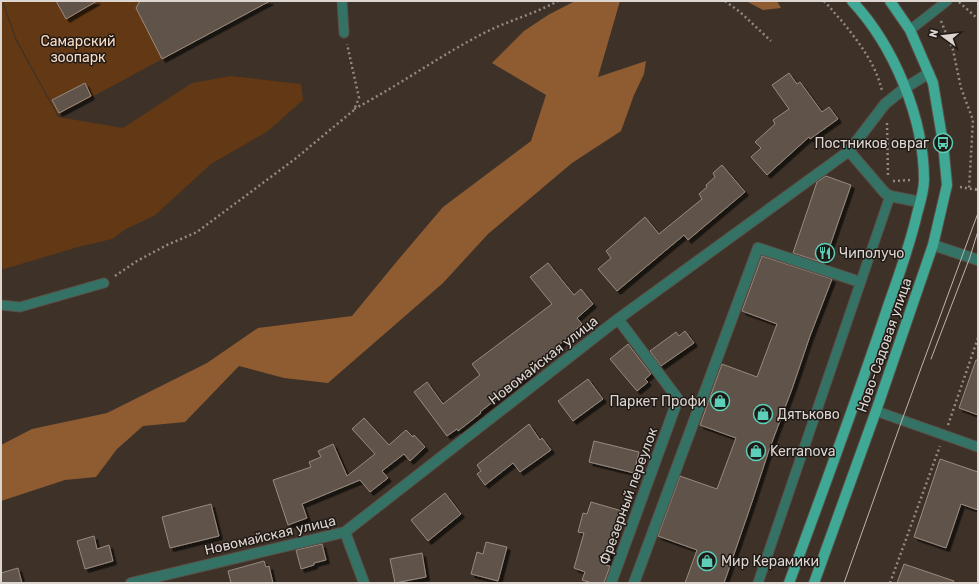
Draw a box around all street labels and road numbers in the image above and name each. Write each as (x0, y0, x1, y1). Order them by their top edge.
street label: Ново-Садовая улица (853, 276, 915, 415)
street label: Новомайская улица (485, 312, 601, 408)
street label: Фрезерный переулок (596, 425, 661, 567)
street label: Новомайская улица (203, 512, 337, 559)

